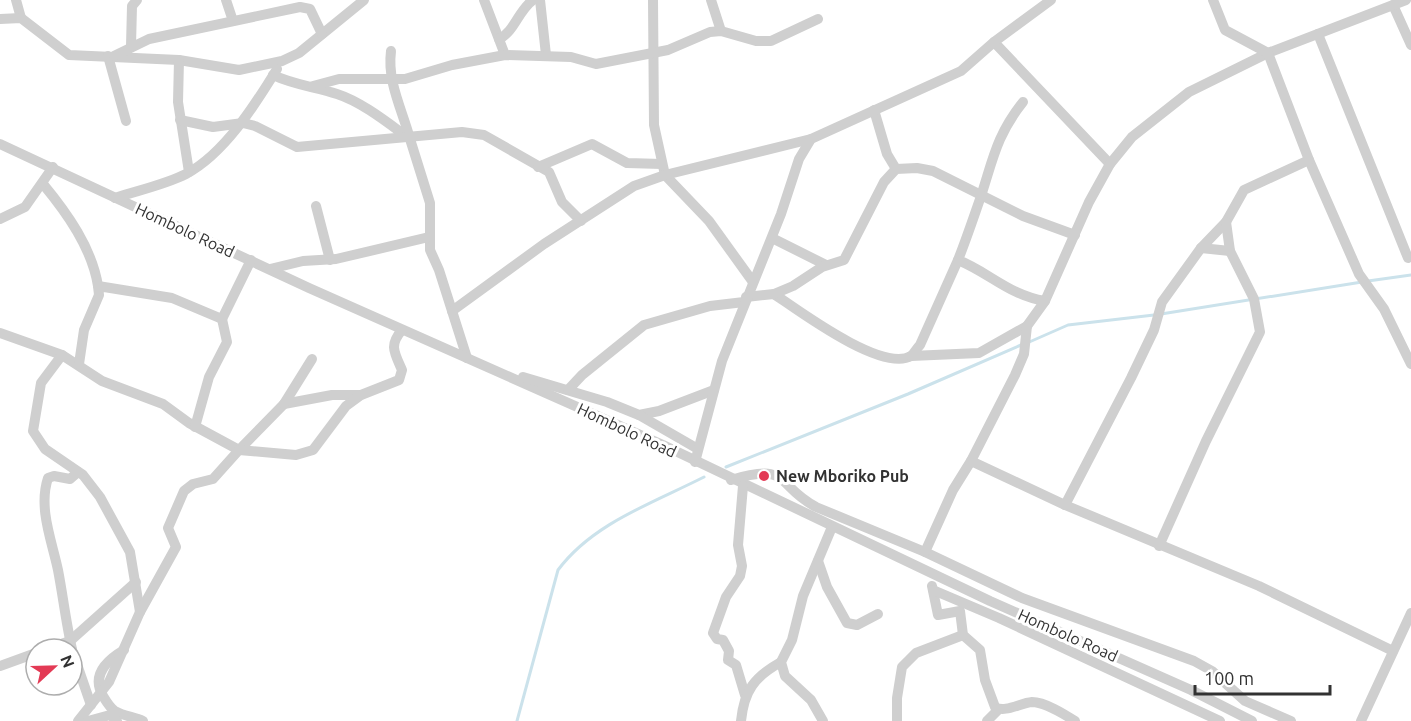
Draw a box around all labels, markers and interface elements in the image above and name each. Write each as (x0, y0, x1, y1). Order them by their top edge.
street label: Hombolo Road (133, 199, 237, 261)
street label: Hombolo Road (575, 399, 679, 461)
place label: New Mboriko Pub (776, 467, 909, 485)
marker: New Mboriko Pub (757, 469, 771, 483)
street label: Hombolo Road (1015, 605, 1121, 665)
north arrow (24, 637, 84, 697)
text: N (57, 652, 78, 670)
scale bar (1195, 658, 1330, 696)
text: 100 m (1204, 668, 1254, 688)

